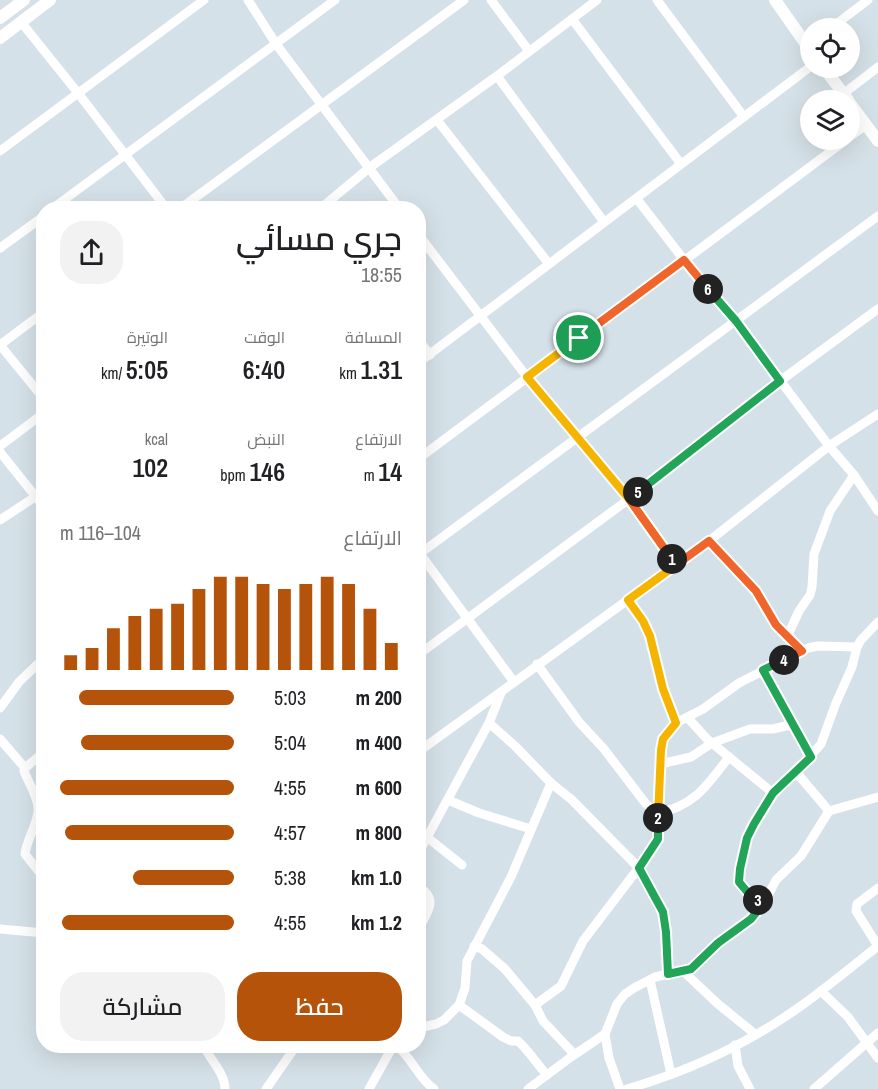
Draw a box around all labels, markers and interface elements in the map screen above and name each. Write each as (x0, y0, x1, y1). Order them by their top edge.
map controls (800, 18, 860, 150)
button: locate (800, 18, 860, 78)
button: layers (800, 90, 860, 150)
text: جري مسائي (236, 216, 402, 260)
button: share (60, 221, 123, 284)
text: 18:55 (361, 261, 402, 288)
pin: 6 (693, 274, 723, 304)
text: 6 (704, 278, 712, 300)
pin (553, 312, 604, 363)
icon: arrive (562, 321, 595, 354)
text: الوتيرة (127, 326, 168, 348)
text: الوقت (244, 326, 285, 348)
text: المسافة (345, 326, 402, 348)
text: 5:05 (126, 352, 168, 387)
text: 6:40 (243, 352, 285, 387)
text: 1.31 (361, 352, 402, 387)
text: /km (101, 362, 126, 384)
text: km (339, 362, 361, 384)
text: kcal (145, 428, 168, 450)
text: النبض (247, 428, 285, 450)
text: الارتفاع (355, 428, 402, 450)
text: 102 (132, 450, 168, 485)
text: 146 (249, 454, 285, 489)
text: 14 (378, 454, 402, 489)
text: bpm (220, 464, 249, 486)
text: m (364, 464, 378, 486)
pin: 5 (623, 477, 653, 507)
text: 5 (634, 481, 642, 503)
text: 104–116 m (60, 519, 141, 546)
text: الارتفاع (343, 524, 402, 551)
pin: 1 (657, 544, 687, 574)
text: 1 (668, 548, 676, 570)
pin: 4 (769, 645, 799, 675)
text: 4 (780, 649, 788, 671)
text: 5:03 (274, 684, 306, 711)
text: 200 m (355, 684, 402, 711)
text: 5:04 (274, 729, 306, 756)
text: 400 m (355, 729, 402, 756)
text: 4:55 (274, 774, 306, 801)
text: 600 m (355, 774, 402, 801)
pin: 2 (643, 803, 673, 833)
text: 2 (654, 807, 662, 829)
text: 4:57 (274, 819, 306, 846)
text: 800 m (355, 819, 402, 846)
text: 5:38 (274, 864, 306, 891)
text: 1.0 km (351, 864, 402, 891)
pin: 3 (743, 885, 773, 915)
text: 3 (754, 889, 762, 911)
text: 4:55 (274, 909, 306, 936)
text: 1.2 km (351, 909, 402, 936)
button: مشاركة (60, 972, 225, 1041)
button: حفظ (237, 972, 402, 1041)

